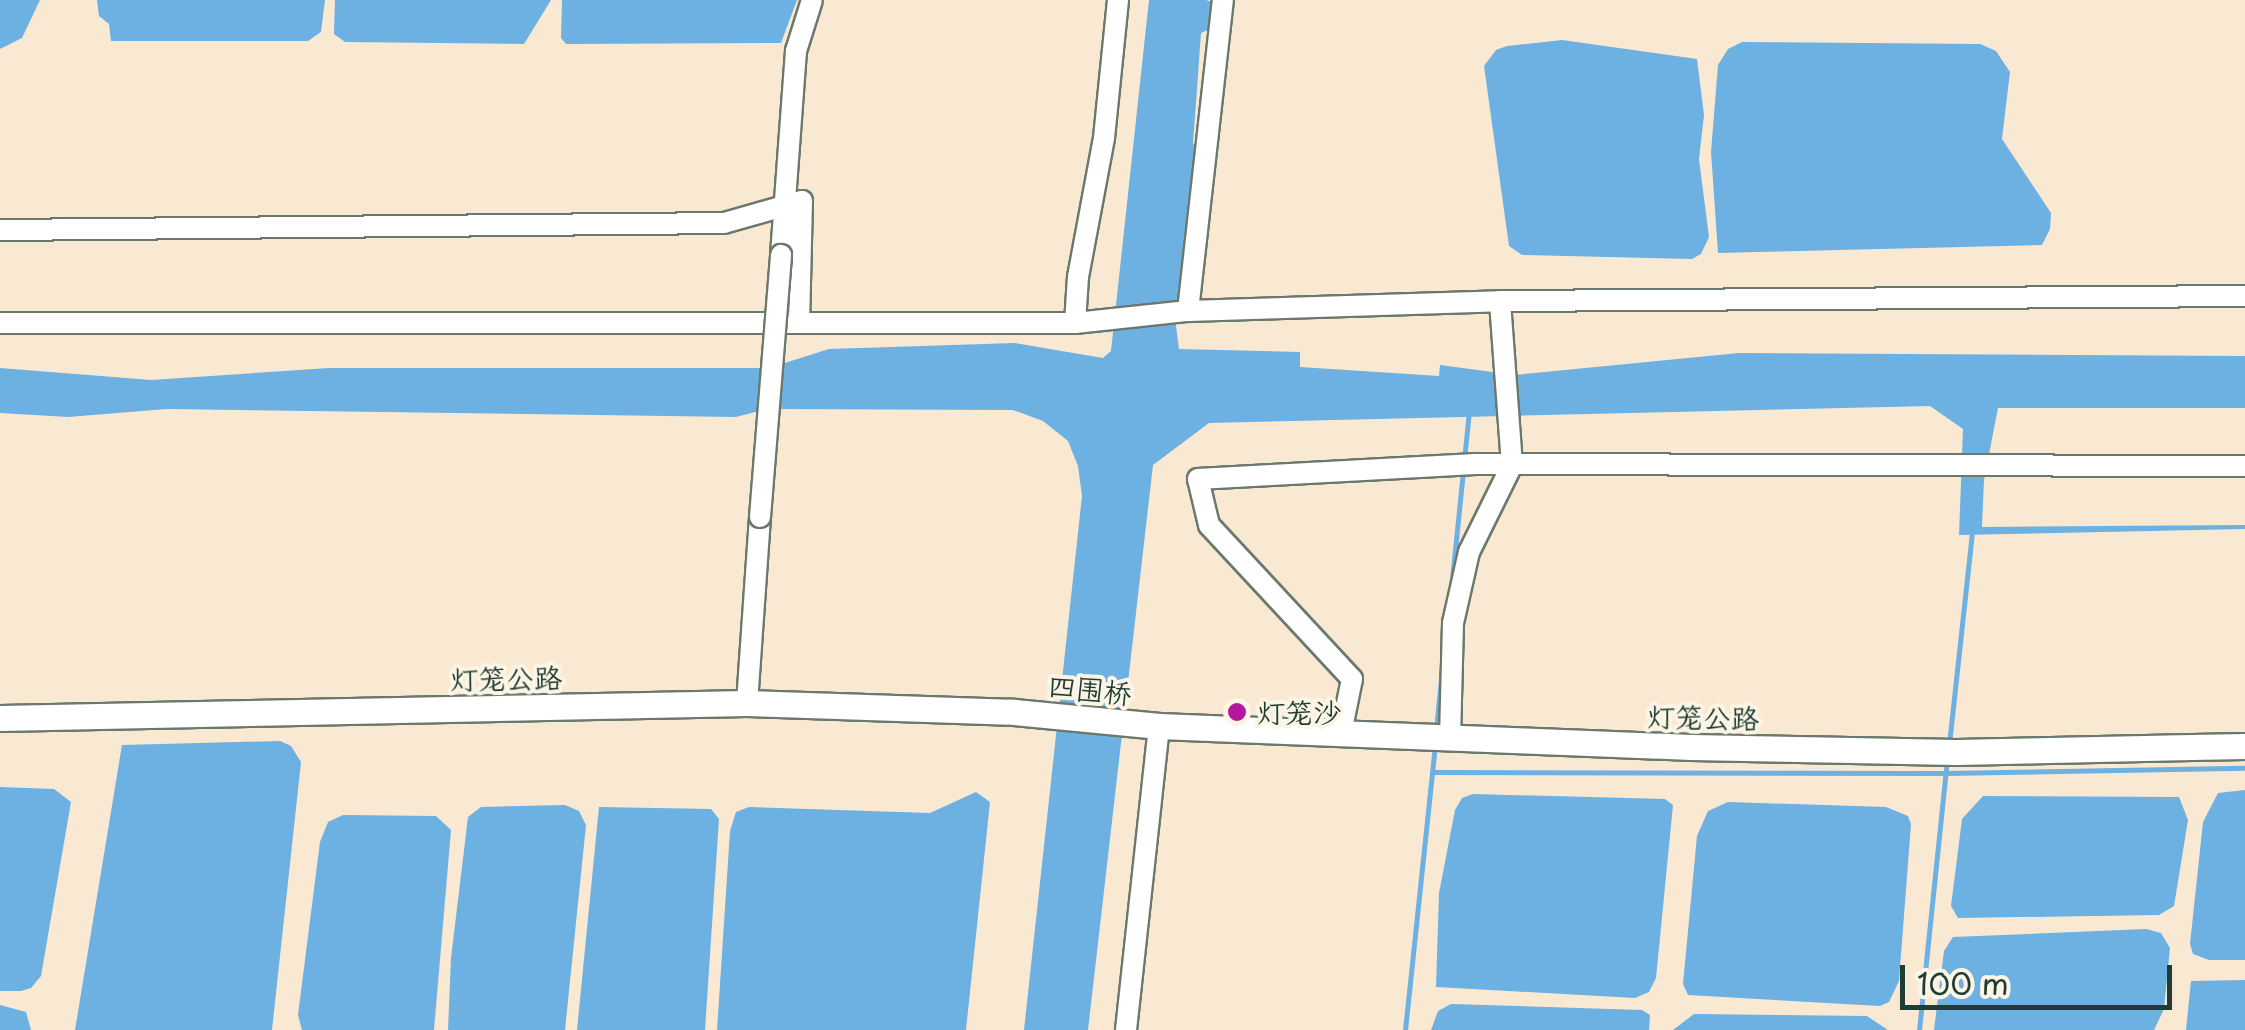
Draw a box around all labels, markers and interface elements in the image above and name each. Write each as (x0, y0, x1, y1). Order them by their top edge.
street label: 灯笼公路 (450, 660, 562, 696)
street label: 四围桥 (1046, 668, 1134, 710)
place label: 灯笼沙 (1257, 695, 1341, 729)
street label: 灯笼公路 (1647, 699, 1759, 735)
marker: 灯笼沙 (1226, 701, 1248, 723)
scale bar (1905, 945, 2178, 1007)
text: 100 m (1917, 960, 2009, 1005)

